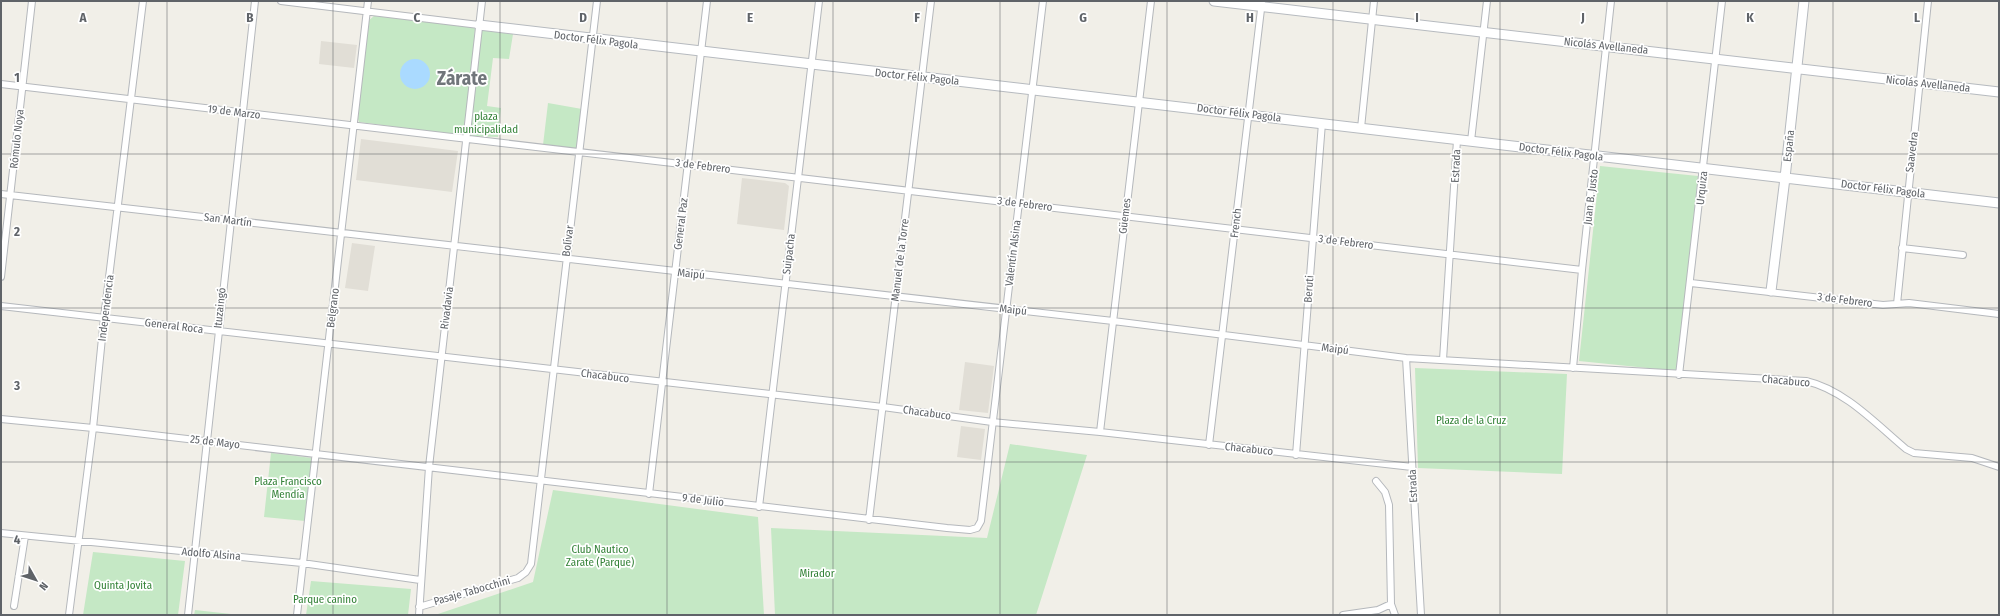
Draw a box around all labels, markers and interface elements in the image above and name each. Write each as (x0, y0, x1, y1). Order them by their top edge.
text: A (78, 10, 87, 25)
text: B (246, 10, 254, 25)
text: C (414, 10, 421, 25)
text: D (579, 10, 587, 25)
text: E (747, 10, 753, 25)
text: F (914, 10, 920, 25)
text: G (1079, 10, 1087, 25)
text: H (1246, 10, 1254, 25)
text: I (1415, 10, 1419, 25)
text: J (1580, 10, 1585, 25)
text: K (1746, 10, 1754, 25)
text: L (1914, 10, 1920, 25)
street label: Doctor Félix Pagola (553, 28, 639, 52)
street label: Nicolás Avellaneda (1563, 35, 1649, 57)
street label: Doctor Félix Pagola (874, 66, 960, 88)
district label: Zárate (437, 67, 488, 90)
text: 1 (14, 70, 20, 85)
street label: Nicolás Avellaneda (1885, 73, 1971, 95)
street label: Doctor Félix Pagola (1196, 101, 1282, 125)
street label: 19 de Marzo (207, 102, 261, 122)
street label: Rómulo Noya (7, 109, 27, 169)
park label: plaza municipalidad (454, 110, 518, 136)
street label: España (1781, 129, 1797, 163)
street label: Saavedra (1903, 131, 1921, 173)
street label: Doctor Félix Pagola (1518, 140, 1604, 164)
street label: Estrada (1449, 149, 1463, 183)
street label: 3 de Febrero (675, 156, 732, 176)
street label: Juan B. Justo (1581, 168, 1601, 226)
street label: Urquiza (1694, 170, 1710, 206)
street label: Doctor Félix Pagola (1840, 177, 1926, 201)
street label: 3 de Febrero (997, 194, 1054, 214)
street label: General Paz (671, 197, 691, 251)
street label: Güemes (1116, 197, 1134, 235)
street label: French (1228, 207, 1244, 239)
street label: San Martín (203, 211, 253, 229)
street label: Manuel de la Torre (888, 218, 912, 302)
street label: Valentín Alsina (1002, 219, 1024, 287)
text: 2 (13, 224, 20, 239)
street label: Bolívar (560, 224, 576, 257)
street label: 3 de Febrero (1318, 232, 1375, 252)
street label: Suipacha (780, 233, 798, 275)
street label: Maipú (677, 266, 705, 282)
street label: Independencia (95, 274, 117, 342)
street label: Beruti (1302, 275, 1316, 303)
street label: Rivadavia (438, 286, 456, 330)
street label: Ituzaingó (211, 287, 229, 329)
street label: Belgrano (324, 287, 342, 329)
street label: 3 de Febrero (1817, 290, 1874, 310)
street label: Maipú (999, 302, 1027, 318)
street label: General Roca (144, 316, 204, 336)
street label: Maipú (1321, 341, 1349, 357)
street label: Chacabuco (580, 367, 630, 385)
street label: Chacabuco (1761, 372, 1811, 390)
text: 3 (13, 378, 20, 393)
street label: Chacabuco (902, 403, 952, 423)
park label: Plaza de la Cruz (1436, 414, 1507, 427)
street label: 25 de Mayo (189, 432, 241, 452)
street label: Chacabuco (1224, 440, 1274, 458)
street label: Estrada (1406, 469, 1420, 503)
park label: Plaza Francisco Mendía (254, 475, 322, 501)
street label: 9 de Julio (681, 491, 725, 509)
text: 4 (14, 532, 21, 547)
park label: Club Nautico Zarate (Parque) (566, 543, 634, 569)
street label: Adolfo Alsina (181, 545, 241, 563)
north arrow (16, 560, 56, 600)
park label: Mirador (799, 567, 835, 580)
street label: Pasaje Tabocchini (432, 574, 512, 608)
text: N (36, 579, 51, 593)
park label: Quinta Jovita (94, 579, 152, 592)
park label: Parque canino (293, 593, 357, 606)

